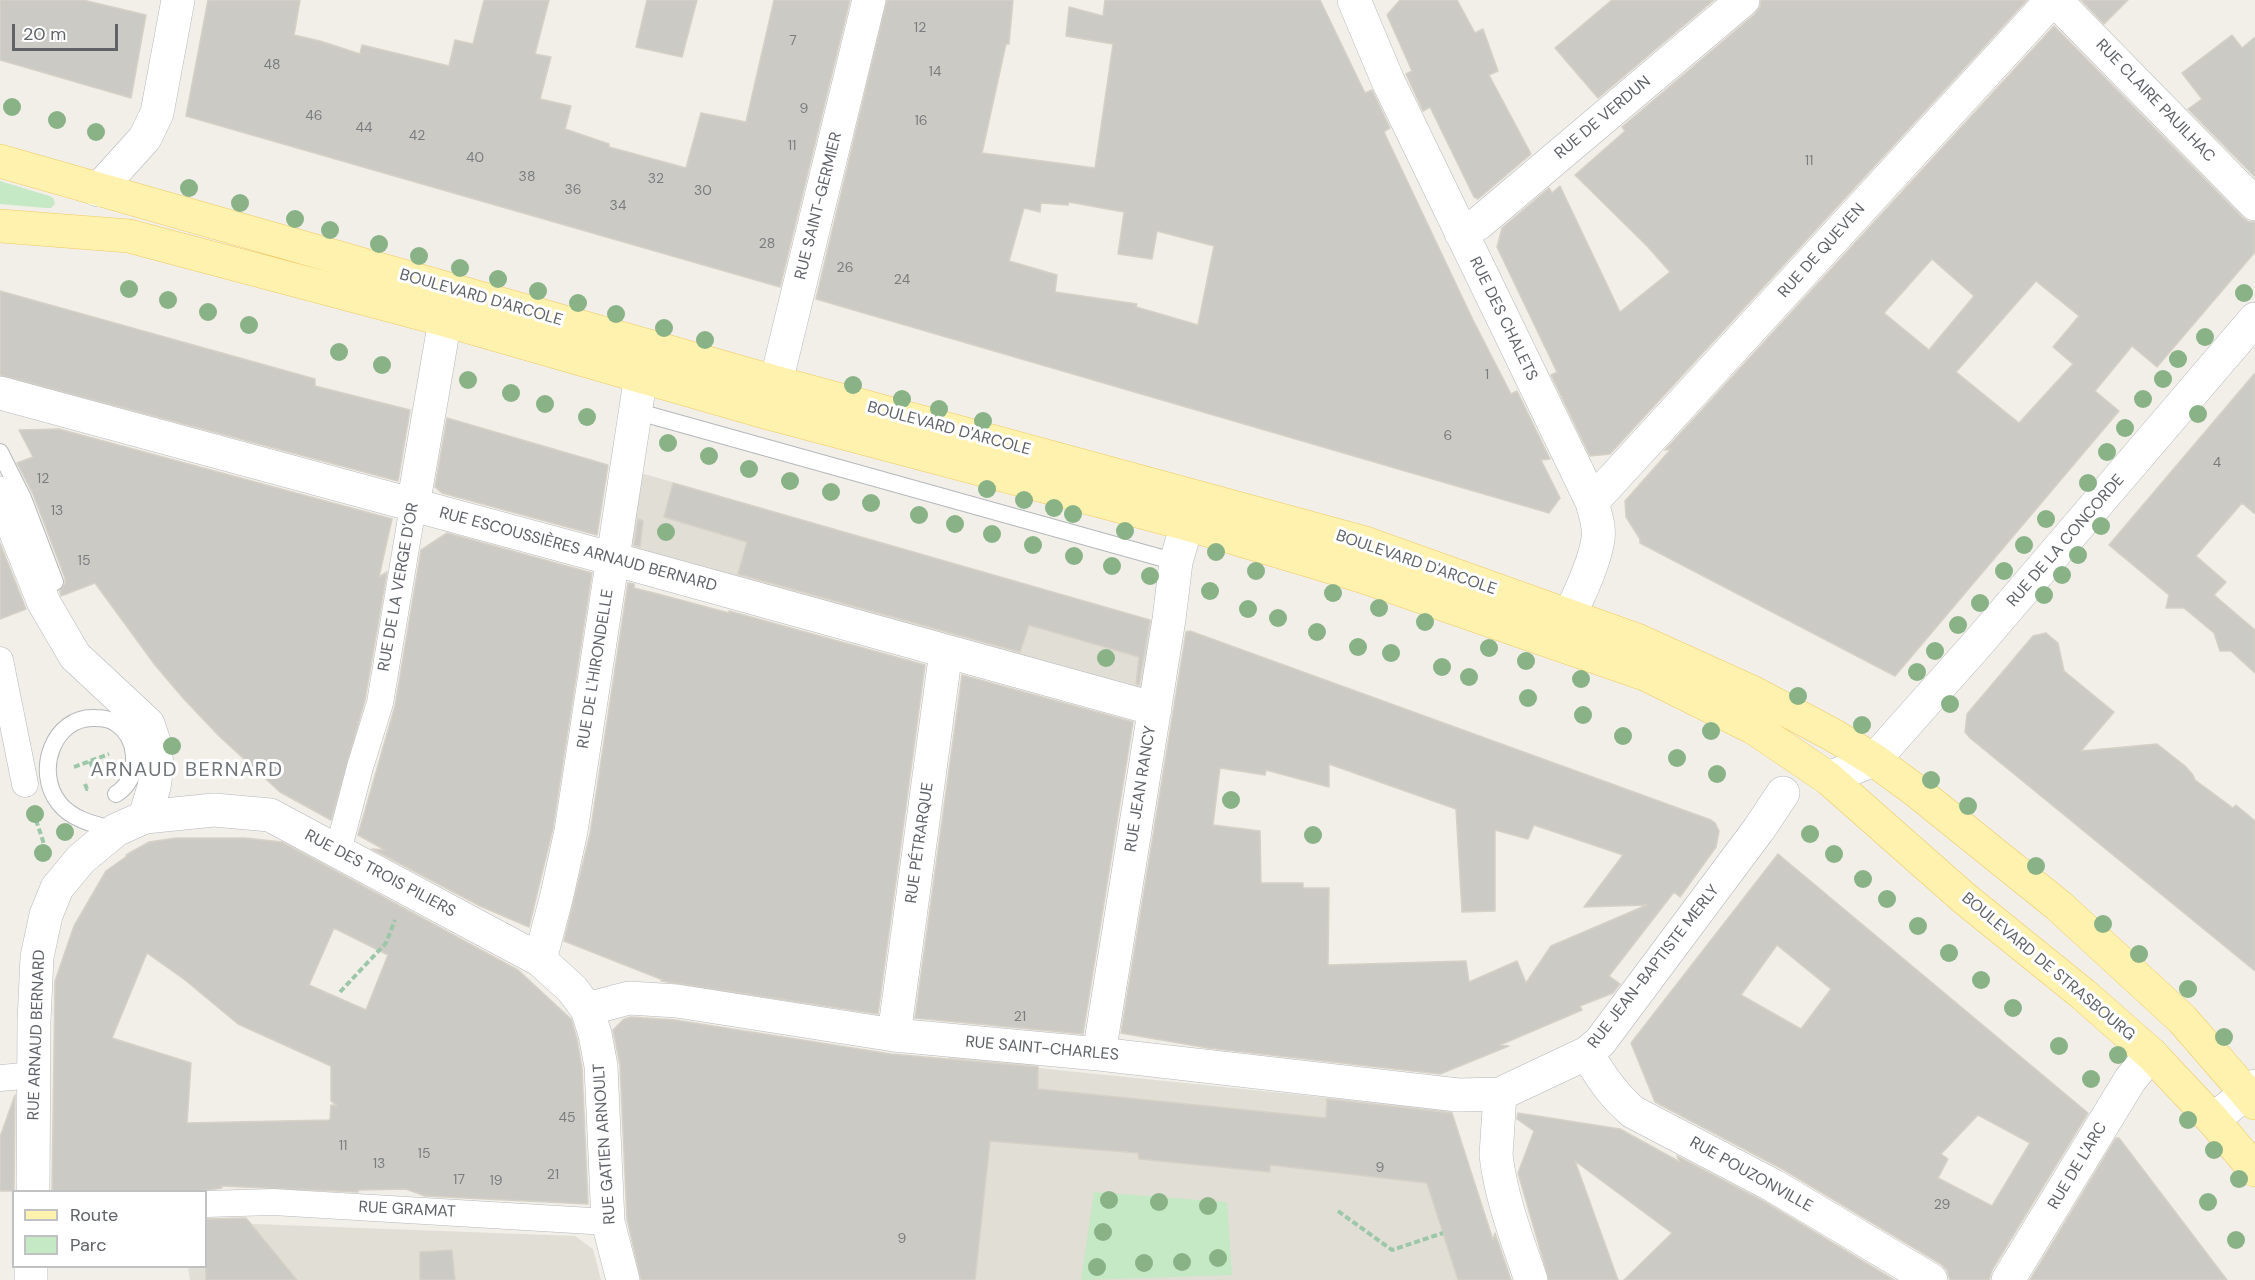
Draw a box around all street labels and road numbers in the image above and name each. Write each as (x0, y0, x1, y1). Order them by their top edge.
street label: RUE CLAIRE PAUILHAC (2091, 36, 2219, 166)
street label: RUE DE VERDUN (1551, 72, 1655, 164)
street label: RUE SAINT-GERMIER (791, 130, 847, 282)
street label: RUE DE QUEVEN (1775, 200, 1869, 302)
street label: RUE DES CHALETS (1465, 254, 1541, 384)
street label: BOULEVARD D'ARCOLE (397, 266, 565, 330)
street label: BOULEVARD D'ARCOLE (865, 398, 1033, 460)
street label: RUE DE LA CONCORDE (2003, 471, 2129, 611)
street label: RUE DE LA VERGE D'OR (375, 501, 423, 673)
street label: RUE ESCOUSSIÈRES ARNAUD BERNARD (437, 504, 719, 596)
street label: BOULEVARD D'ARCOLE (1333, 526, 1499, 600)
street label: RUE DE L'HIRONDELLE (574, 588, 618, 750)
street label: RUE JEAN RANCY (1122, 724, 1160, 854)
street label: RUE PÉTRARQUE (902, 781, 938, 905)
street label: RUE DES TROIS PILIERS (301, 826, 459, 922)
street label: RUE JEAN-BAPTISTE MERLY (1584, 881, 1724, 1053)
street label: BOULEVARD DE STRASBOURG (1957, 889, 2139, 1045)
street label: RUE ARNAUD BERNARD (24, 949, 50, 1121)
street label: RUE SAINT-CHARLES (964, 1033, 1120, 1065)
street label: RUE GATIEN ARNOULT (590, 1063, 620, 1225)
street label: RUE DE L'ARC (2044, 1119, 2112, 1213)
street label: RUE POUZONVILLE (1686, 1133, 1816, 1217)
street label: RUE GRAMAT (358, 1198, 456, 1222)

